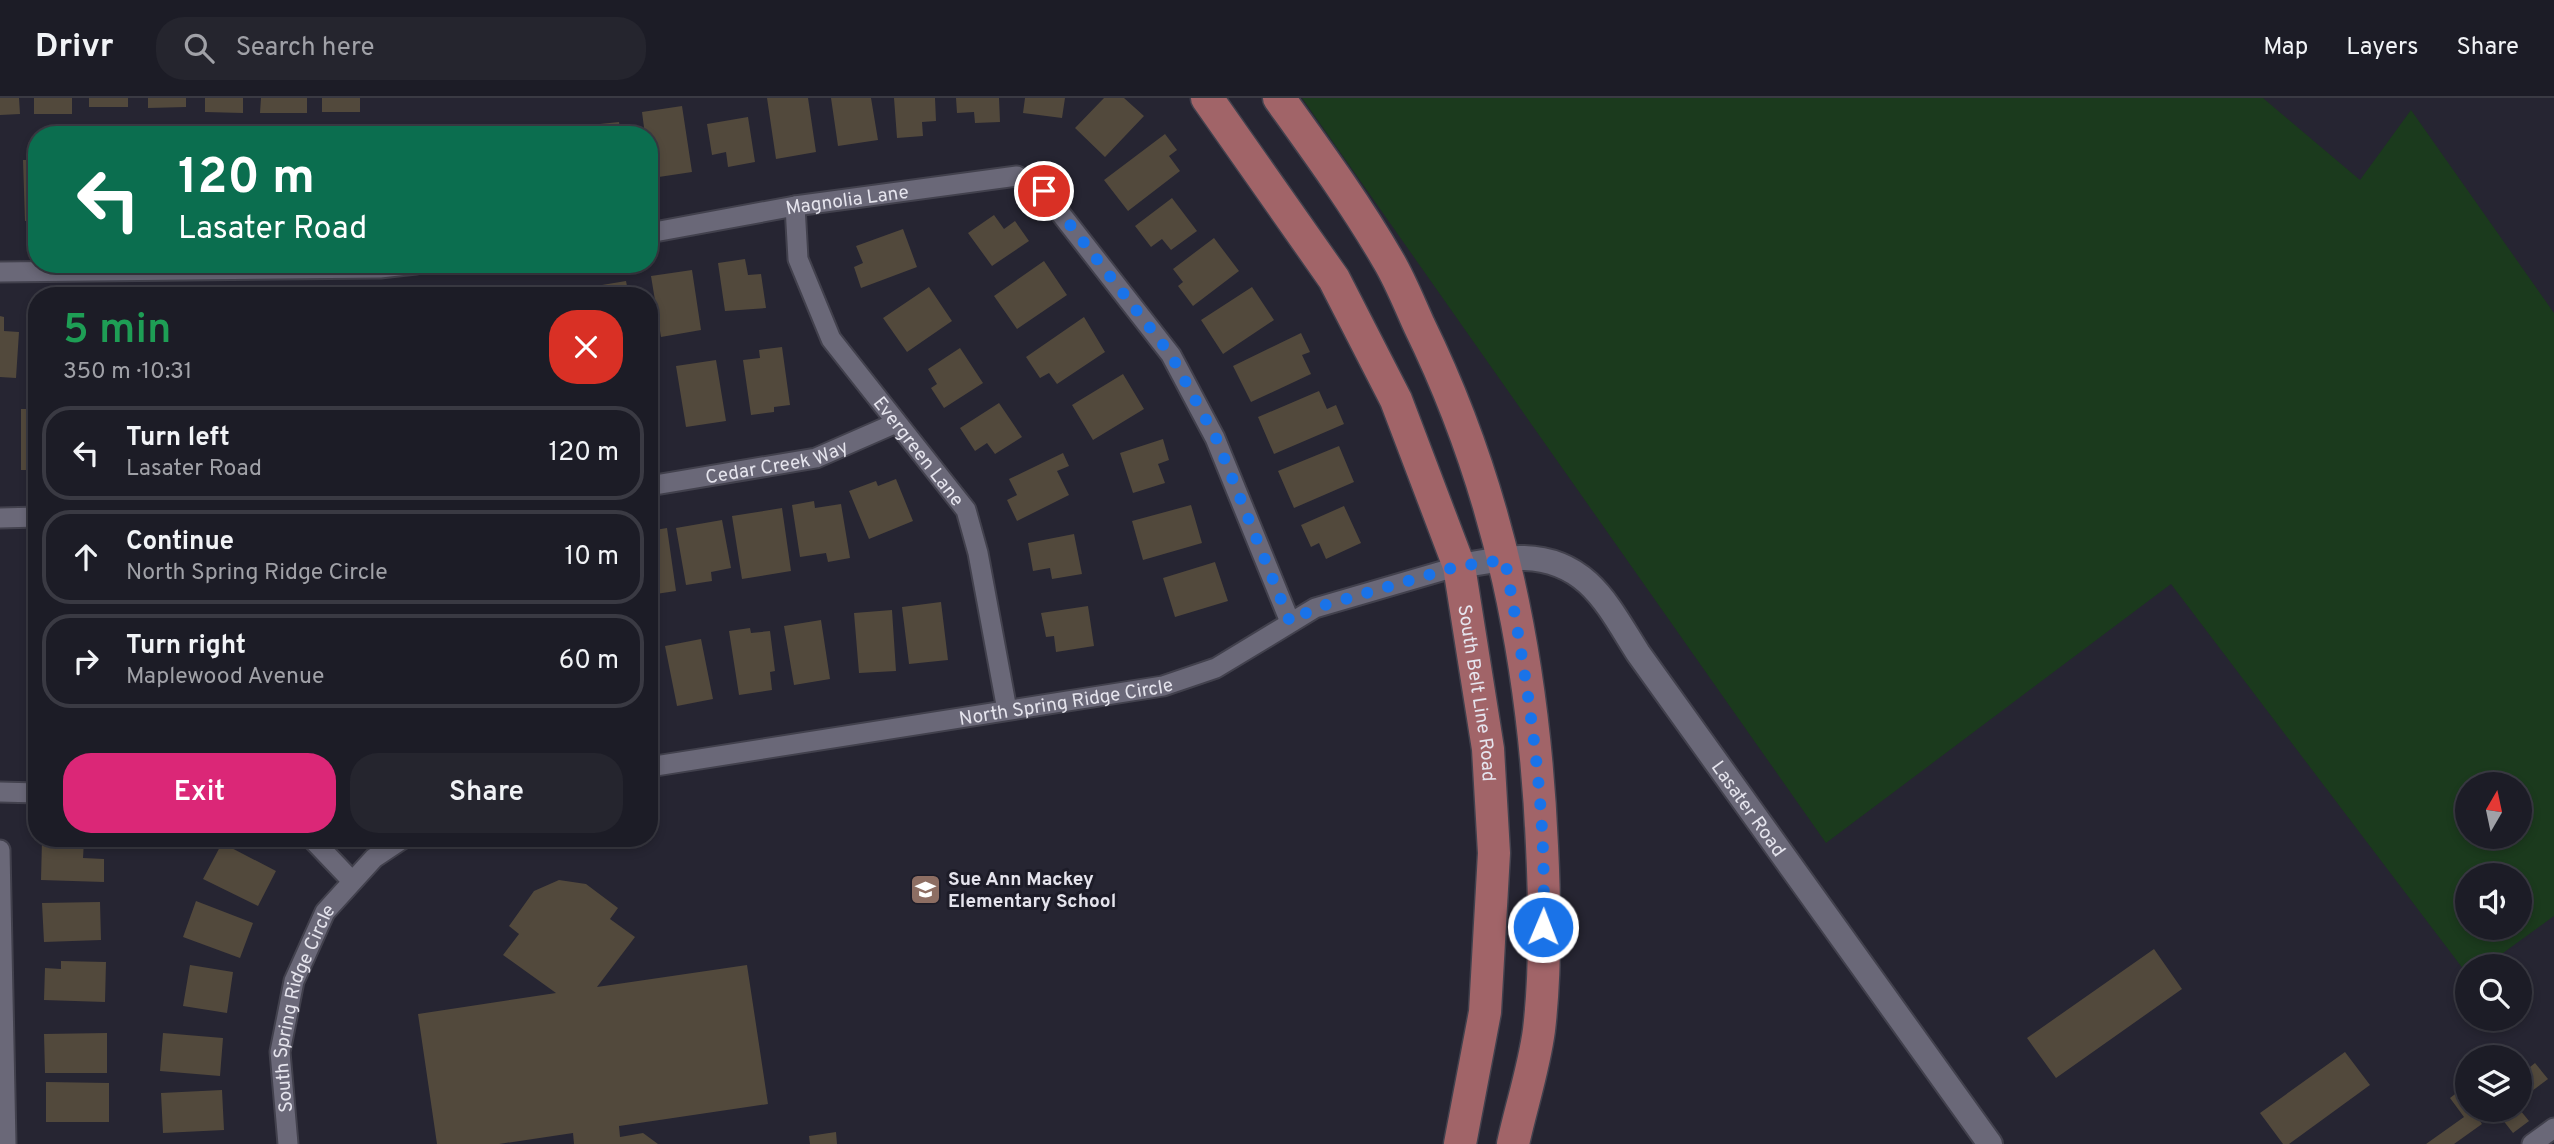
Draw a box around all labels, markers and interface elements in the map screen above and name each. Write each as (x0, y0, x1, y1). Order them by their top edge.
search box (156, 17, 646, 80)
text: Drivr (35, 27, 114, 69)
icon: search (180, 29, 218, 67)
text: Search here (236, 32, 375, 65)
text: Map (2263, 33, 2308, 63)
text: Layers (2346, 33, 2418, 63)
text: Share (2456, 33, 2519, 63)
text: 120 m (178, 149, 315, 211)
icon: left (63, 154, 154, 245)
pin (1014, 161, 1074, 221)
icon: arrive (1025, 172, 1063, 210)
street label: Magnolia Lane (784, 181, 910, 221)
text: Lasater Road (178, 210, 367, 250)
text: 5 min (63, 305, 171, 358)
button: close (549, 310, 623, 384)
text: 350 m · 10:31 (63, 358, 192, 387)
street label: Evergreen Lane (867, 392, 968, 512)
text: Turn left (126, 422, 230, 455)
icon: left (67, 434, 105, 472)
street label: Cedar Creek Way (704, 435, 852, 490)
text: 120 m (549, 437, 619, 470)
text: Lasater Road (126, 455, 262, 484)
text: Continue (126, 526, 234, 559)
icon: ahead (67, 538, 105, 576)
text: 10 m (564, 541, 619, 574)
text: North Spring Ridge Circle (126, 559, 388, 588)
street label: South Belt Line Road (1451, 603, 1500, 782)
text: Turn right (126, 630, 246, 663)
icon: right (67, 642, 105, 680)
text: 60 m (559, 645, 619, 678)
text: Maplewood Avenue (126, 663, 324, 692)
street label: North Spring Ridge Circle (957, 673, 1177, 732)
button: Exit (63, 753, 336, 833)
button: Share (350, 753, 623, 833)
street label: Lasater Road (1705, 757, 1790, 862)
north arrow (2455, 772, 2532, 849)
map controls (2455, 772, 2532, 1122)
button: sound (2455, 863, 2532, 940)
place label: Sue Ann Mackey Elementary School (948, 868, 1116, 914)
school or university icon: Sue Ann Mackey Elementary School (908, 872, 942, 906)
position arrow (1506, 890, 1580, 964)
street label: South Spring Ridge Circle (270, 899, 341, 1113)
button: search (2455, 954, 2532, 1031)
button: layers (2455, 1045, 2532, 1122)

